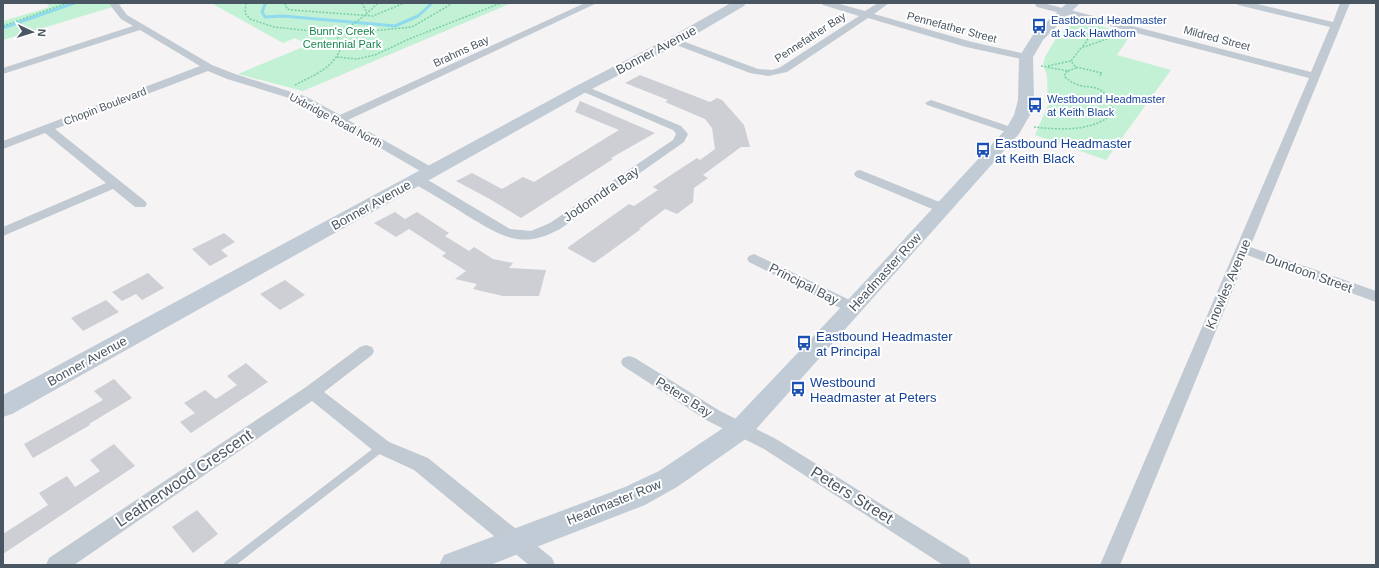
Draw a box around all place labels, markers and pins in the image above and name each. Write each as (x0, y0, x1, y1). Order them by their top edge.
place label: Eastbound Headmaster at Jack Hawthorn (1051, 14, 1167, 39)
bus stop icon: Eastbound Headmaster at Jack Hawthorn (1030, 17, 1048, 35)
place label: Westbound Headmaster at Keith Black (1047, 93, 1166, 118)
bus stop icon: Westbound Headmaster at Keith Black (1026, 96, 1044, 114)
place label: Eastbound Headmaster at Keith Black (995, 136, 1132, 166)
bus stop icon: Eastbound Headmaster at Keith Black (974, 141, 992, 159)
place label: Eastbound Headmaster at Principal (816, 329, 953, 359)
bus stop icon: Eastbound Headmaster at Principal (795, 334, 813, 352)
place label: Westbound Headmaster at Peters (810, 375, 937, 405)
bus stop icon: Westbound Headmaster at Peters (789, 380, 807, 398)

